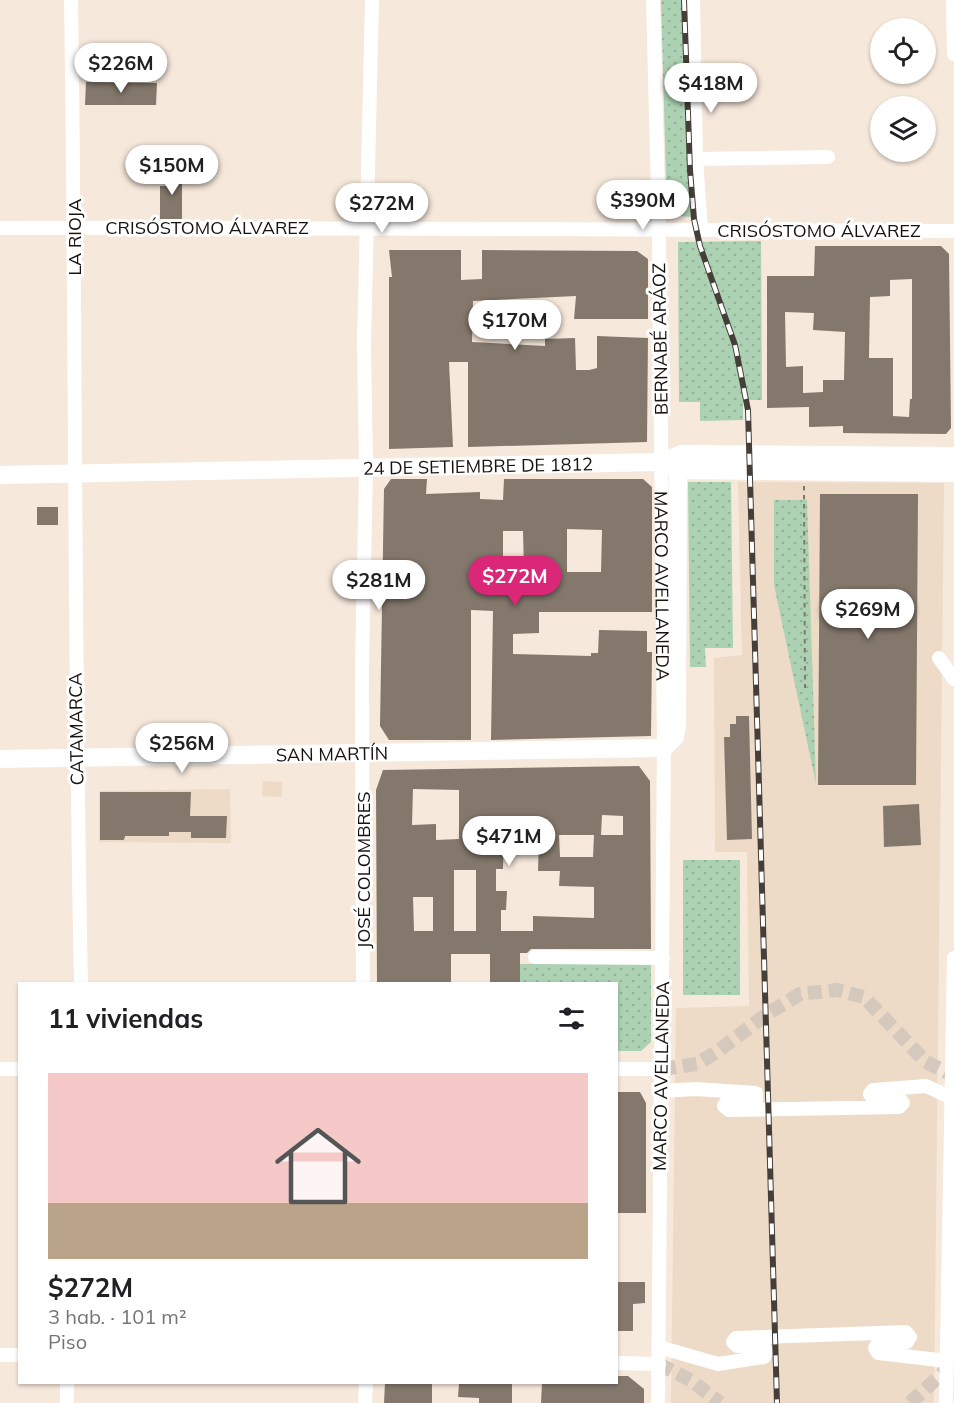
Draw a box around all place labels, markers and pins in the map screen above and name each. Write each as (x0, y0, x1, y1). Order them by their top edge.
pin: $226M (79, 43, 163, 94)
pin: $418M (669, 63, 753, 114)
pin: $150M (130, 145, 214, 196)
pin: $390M (601, 180, 685, 231)
pin: $272M (340, 183, 424, 234)
pin: $170M (473, 300, 557, 351)
pin: $272M (473, 556, 557, 607)
pin: $281M (337, 560, 421, 611)
pin: $269M (826, 589, 910, 640)
pin: $256M (140, 723, 224, 774)
pin: $471M (467, 816, 551, 867)

